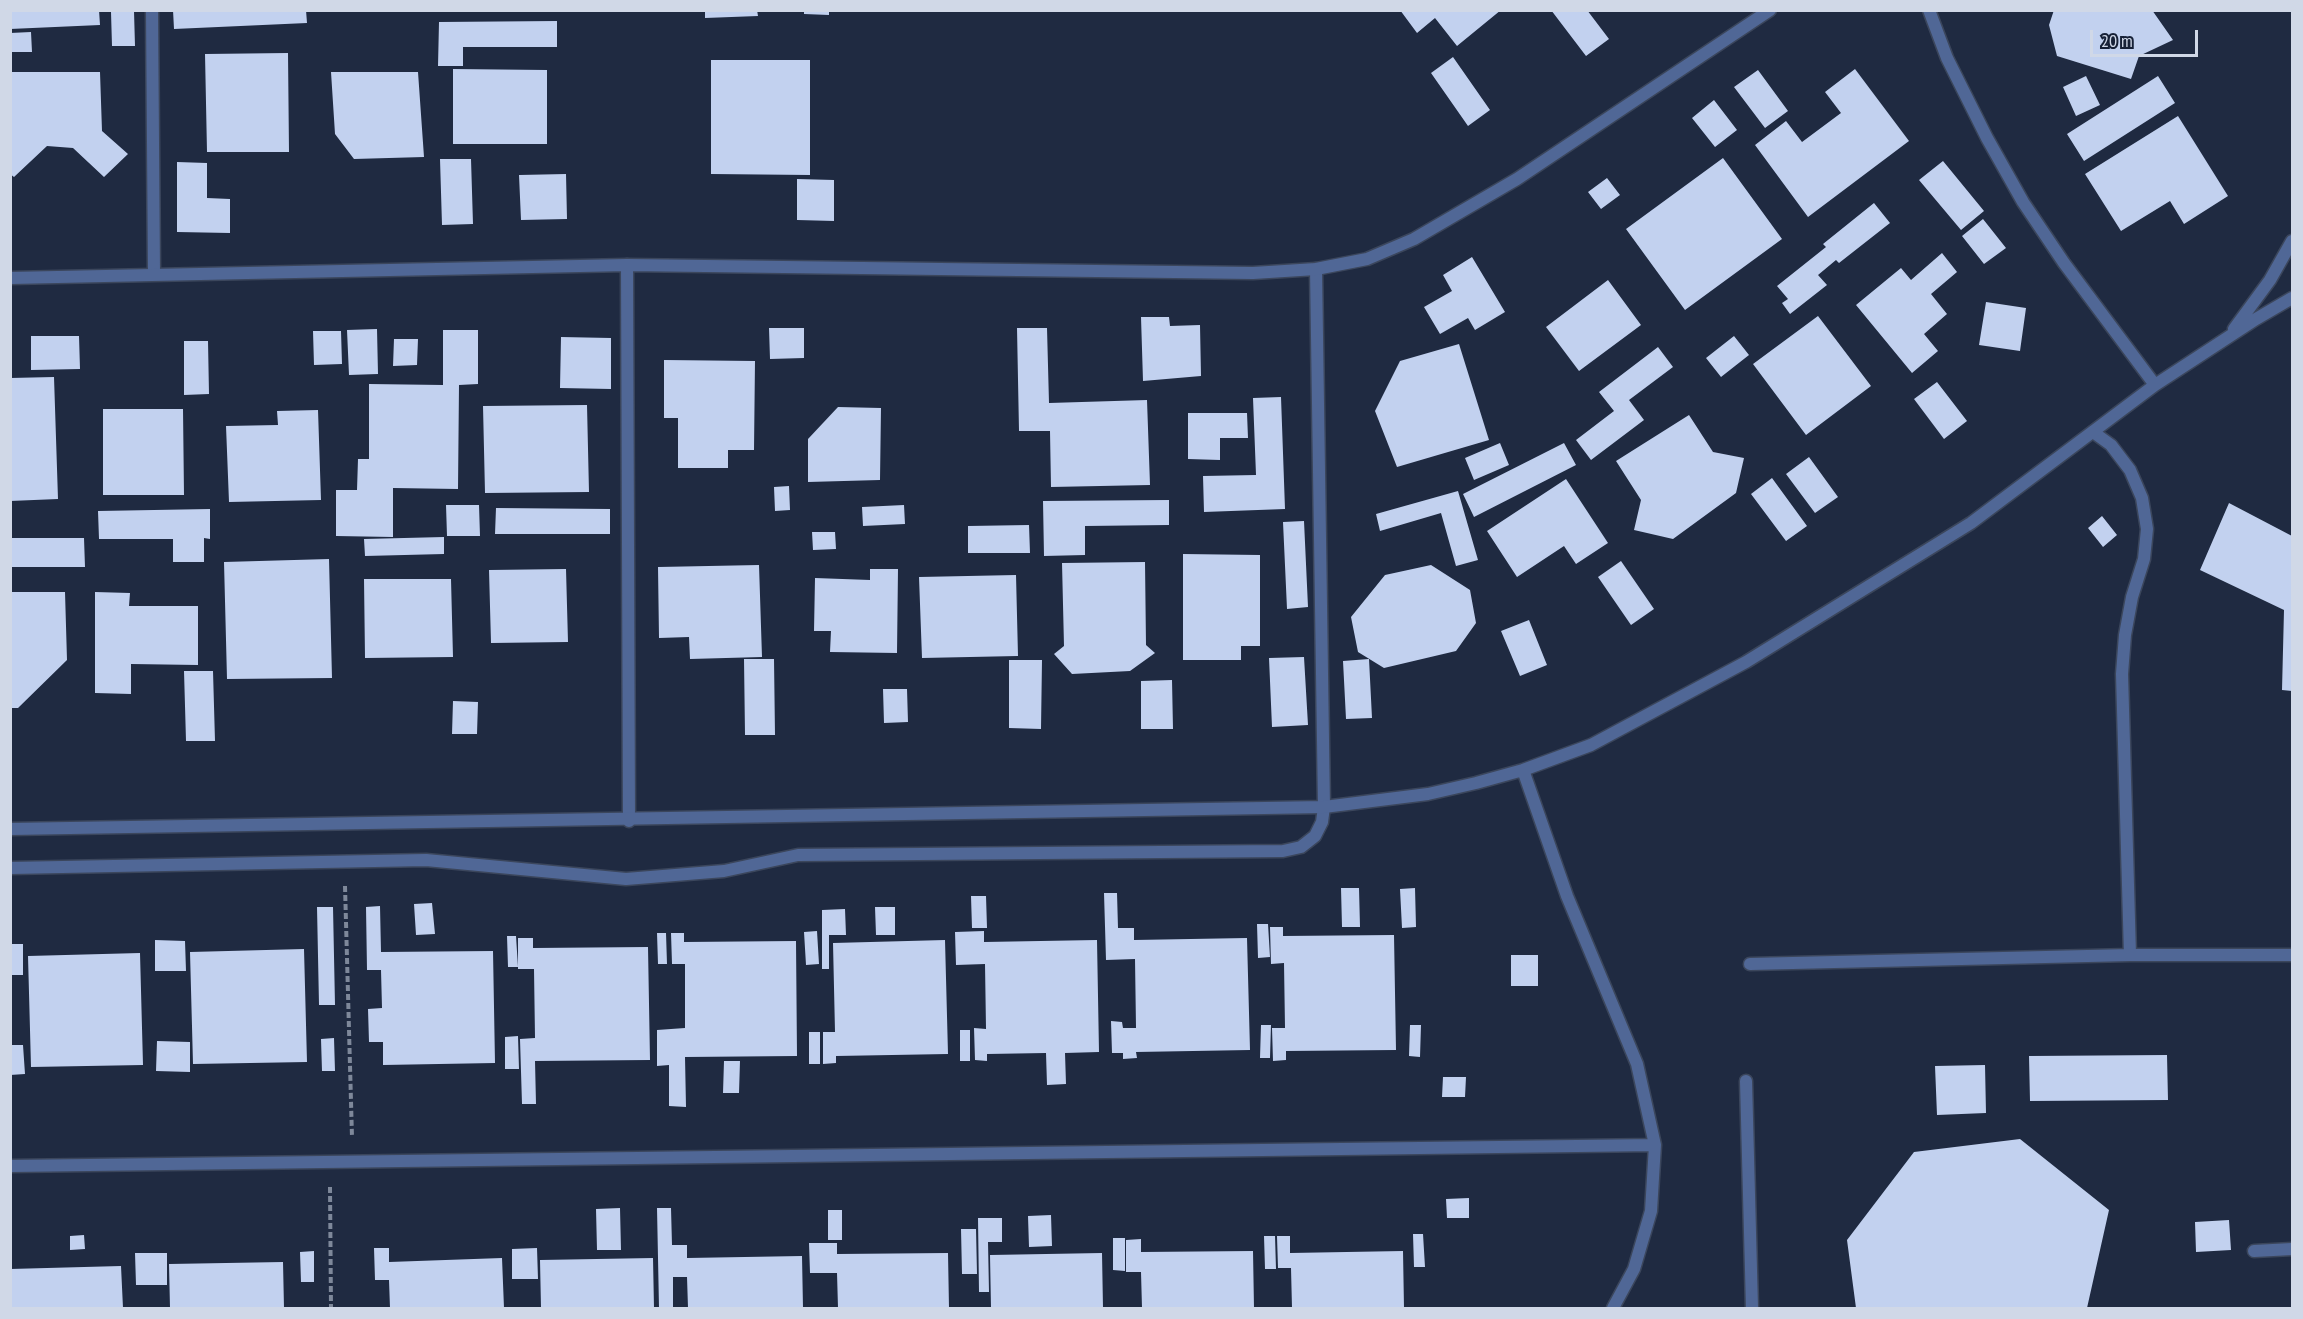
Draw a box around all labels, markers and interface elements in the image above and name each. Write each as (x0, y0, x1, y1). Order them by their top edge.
scale bar (2093, 18, 2201, 56)
text: 20 m (2101, 29, 2133, 52)

